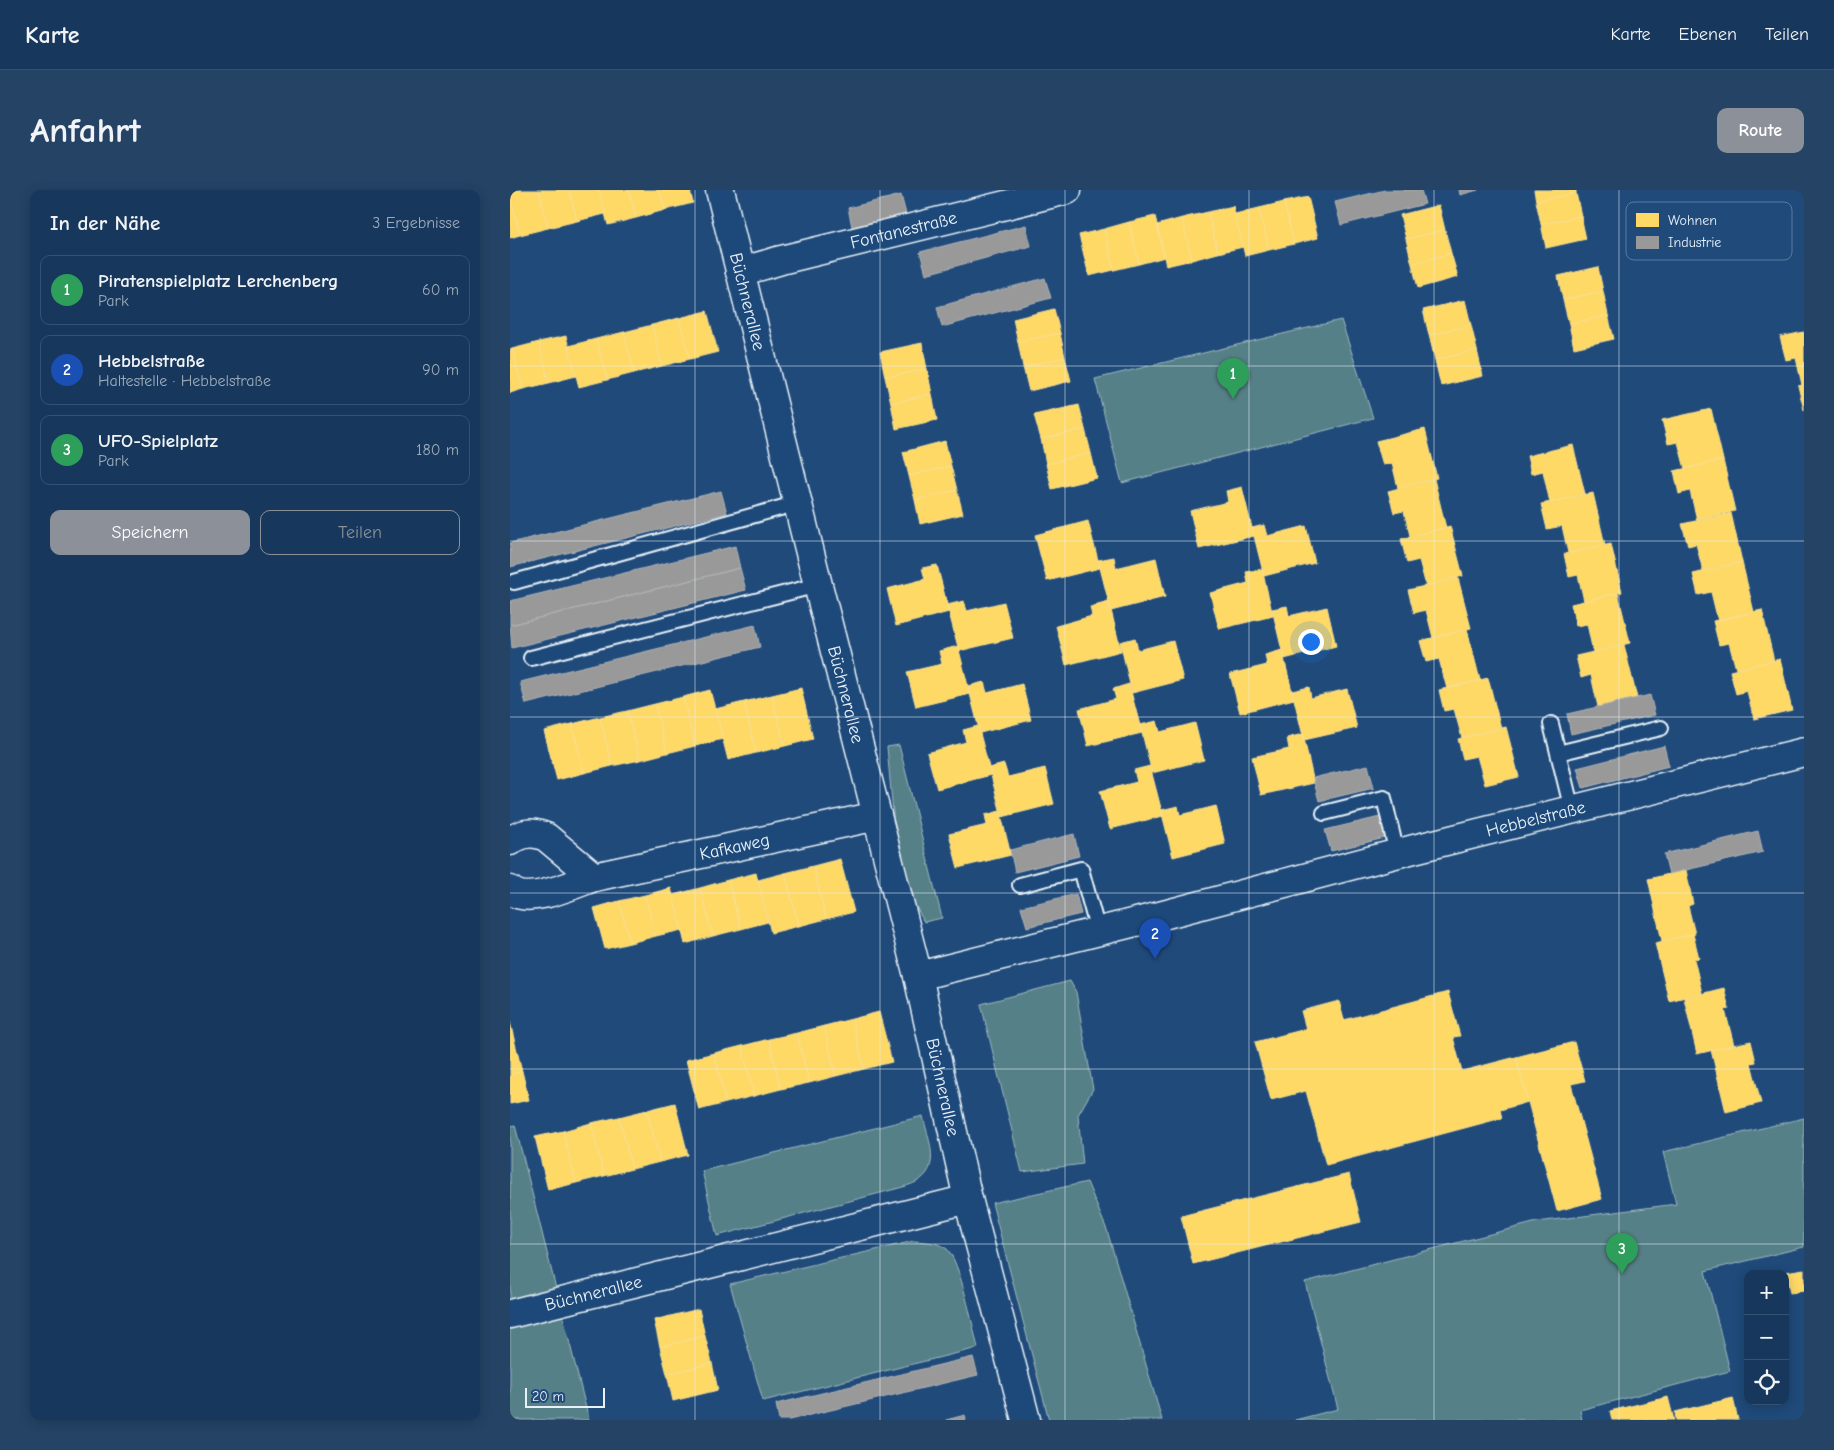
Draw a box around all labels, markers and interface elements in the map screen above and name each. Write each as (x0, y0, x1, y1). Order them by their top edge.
text: Karte (25, 21, 79, 49)
text: Karte (1610, 24, 1651, 45)
text: Ebenen (1679, 24, 1737, 45)
text: Teilen (1765, 24, 1809, 45)
button: Route (1717, 108, 1804, 153)
text: Anfahrt (30, 110, 141, 151)
legend (1626, 202, 1792, 260)
street label: Fontanestraße (848, 207, 959, 254)
text: In der Nähe (50, 211, 160, 235)
text: Wohnen (1668, 212, 1717, 229)
text: 3 Ergebnisse (372, 214, 460, 232)
text: Industrie (1668, 234, 1721, 251)
street label: Büchnerallee (725, 251, 769, 353)
text: Piratenspielplatz Lerchenberg (98, 270, 338, 292)
text: 1 (64, 281, 70, 299)
text: 60 m (422, 281, 459, 299)
text: Park (98, 292, 129, 310)
text: Hebbelstraße (98, 350, 205, 372)
pin: 1 (1217, 358, 1249, 399)
text: 2 (63, 361, 71, 379)
text: 90 m (422, 361, 459, 379)
text: Haltestelle · Hebbelstraße (98, 372, 271, 390)
text: UFO-Spielplatz (98, 430, 218, 452)
text: 3 (63, 441, 71, 459)
text: 180 m (416, 441, 459, 459)
text: Park (98, 452, 129, 470)
button: Speichern (50, 510, 250, 555)
button: Teilen (260, 510, 460, 555)
your location (1298, 629, 1324, 655)
street label: Büchnerallee (823, 644, 868, 746)
street label: Hebbelstraße (1484, 797, 1588, 842)
street label: Kafkaweg (698, 829, 772, 865)
pin: 2 (1139, 918, 1171, 959)
street label: Büchnerallee (921, 1036, 964, 1138)
pin: 3 (1606, 1233, 1638, 1274)
map controls (1744, 1270, 1789, 1405)
button: + (1744, 1270, 1789, 1315)
street label: Büchnerallee (543, 1271, 644, 1316)
button: − (1744, 1315, 1789, 1360)
button: locate (1744, 1360, 1789, 1405)
scale bar (525, 1385, 605, 1408)
text: 20 m (532, 1388, 564, 1405)

